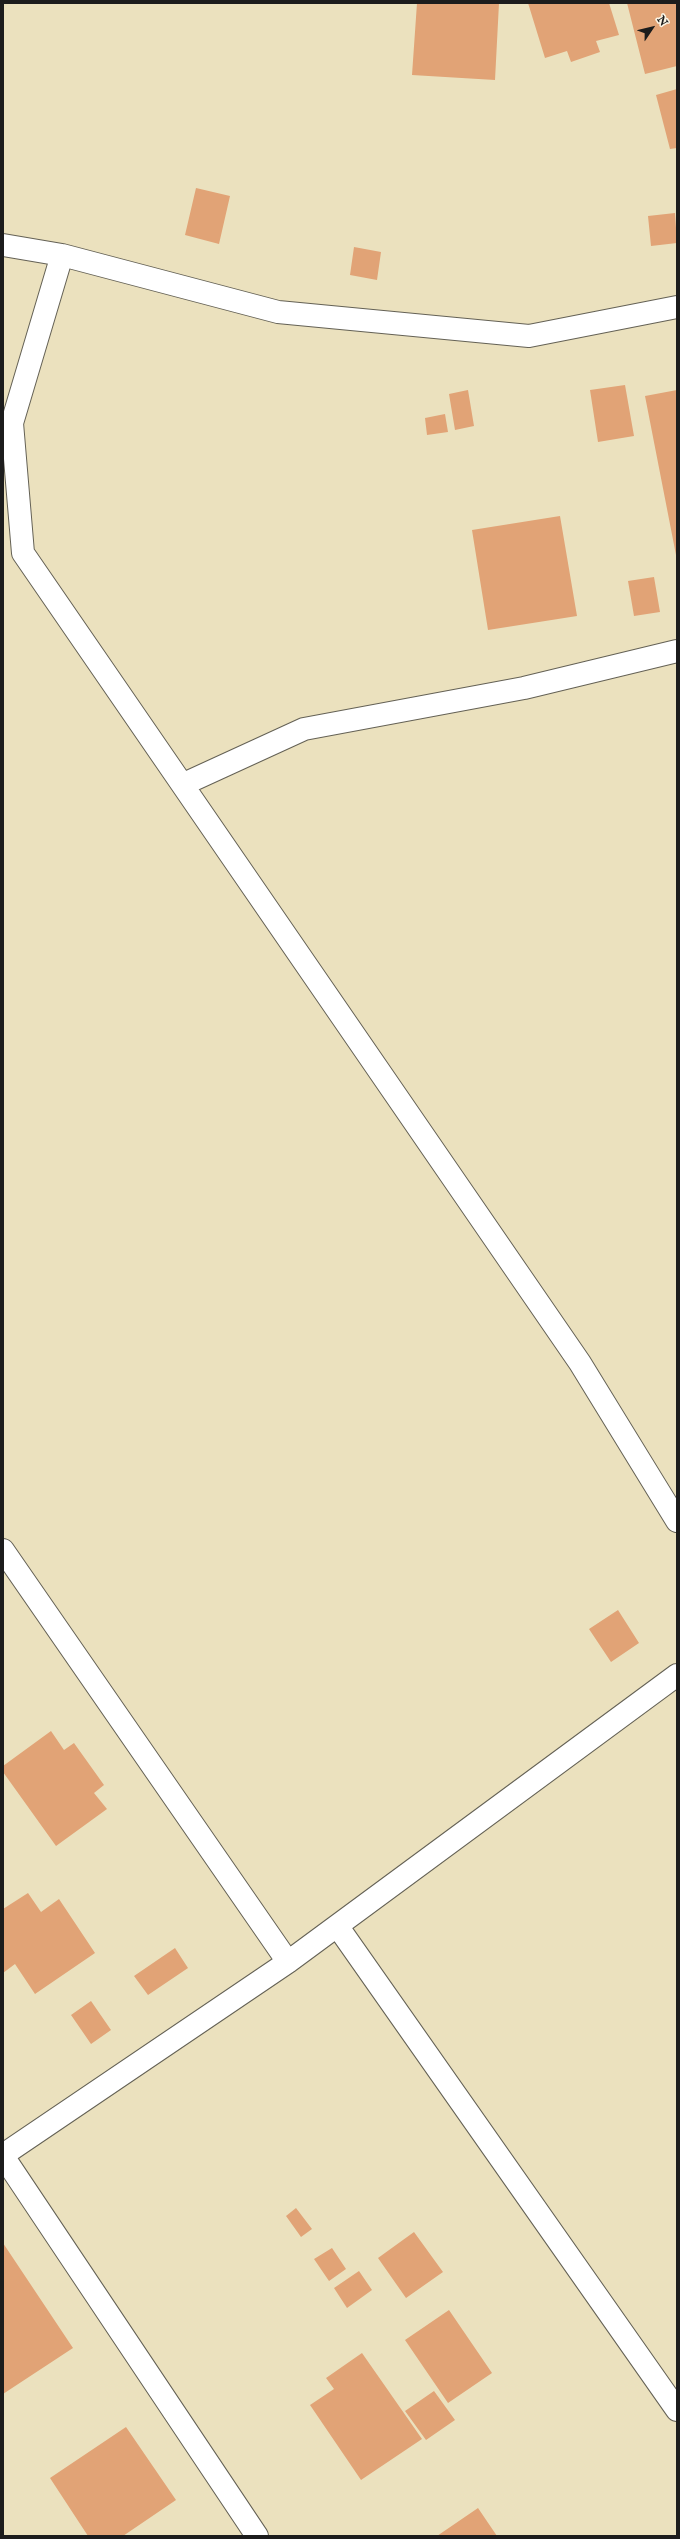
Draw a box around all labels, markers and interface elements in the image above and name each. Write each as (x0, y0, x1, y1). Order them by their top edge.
north arrow (632, 8, 672, 48)
text: N (653, 13, 670, 29)

